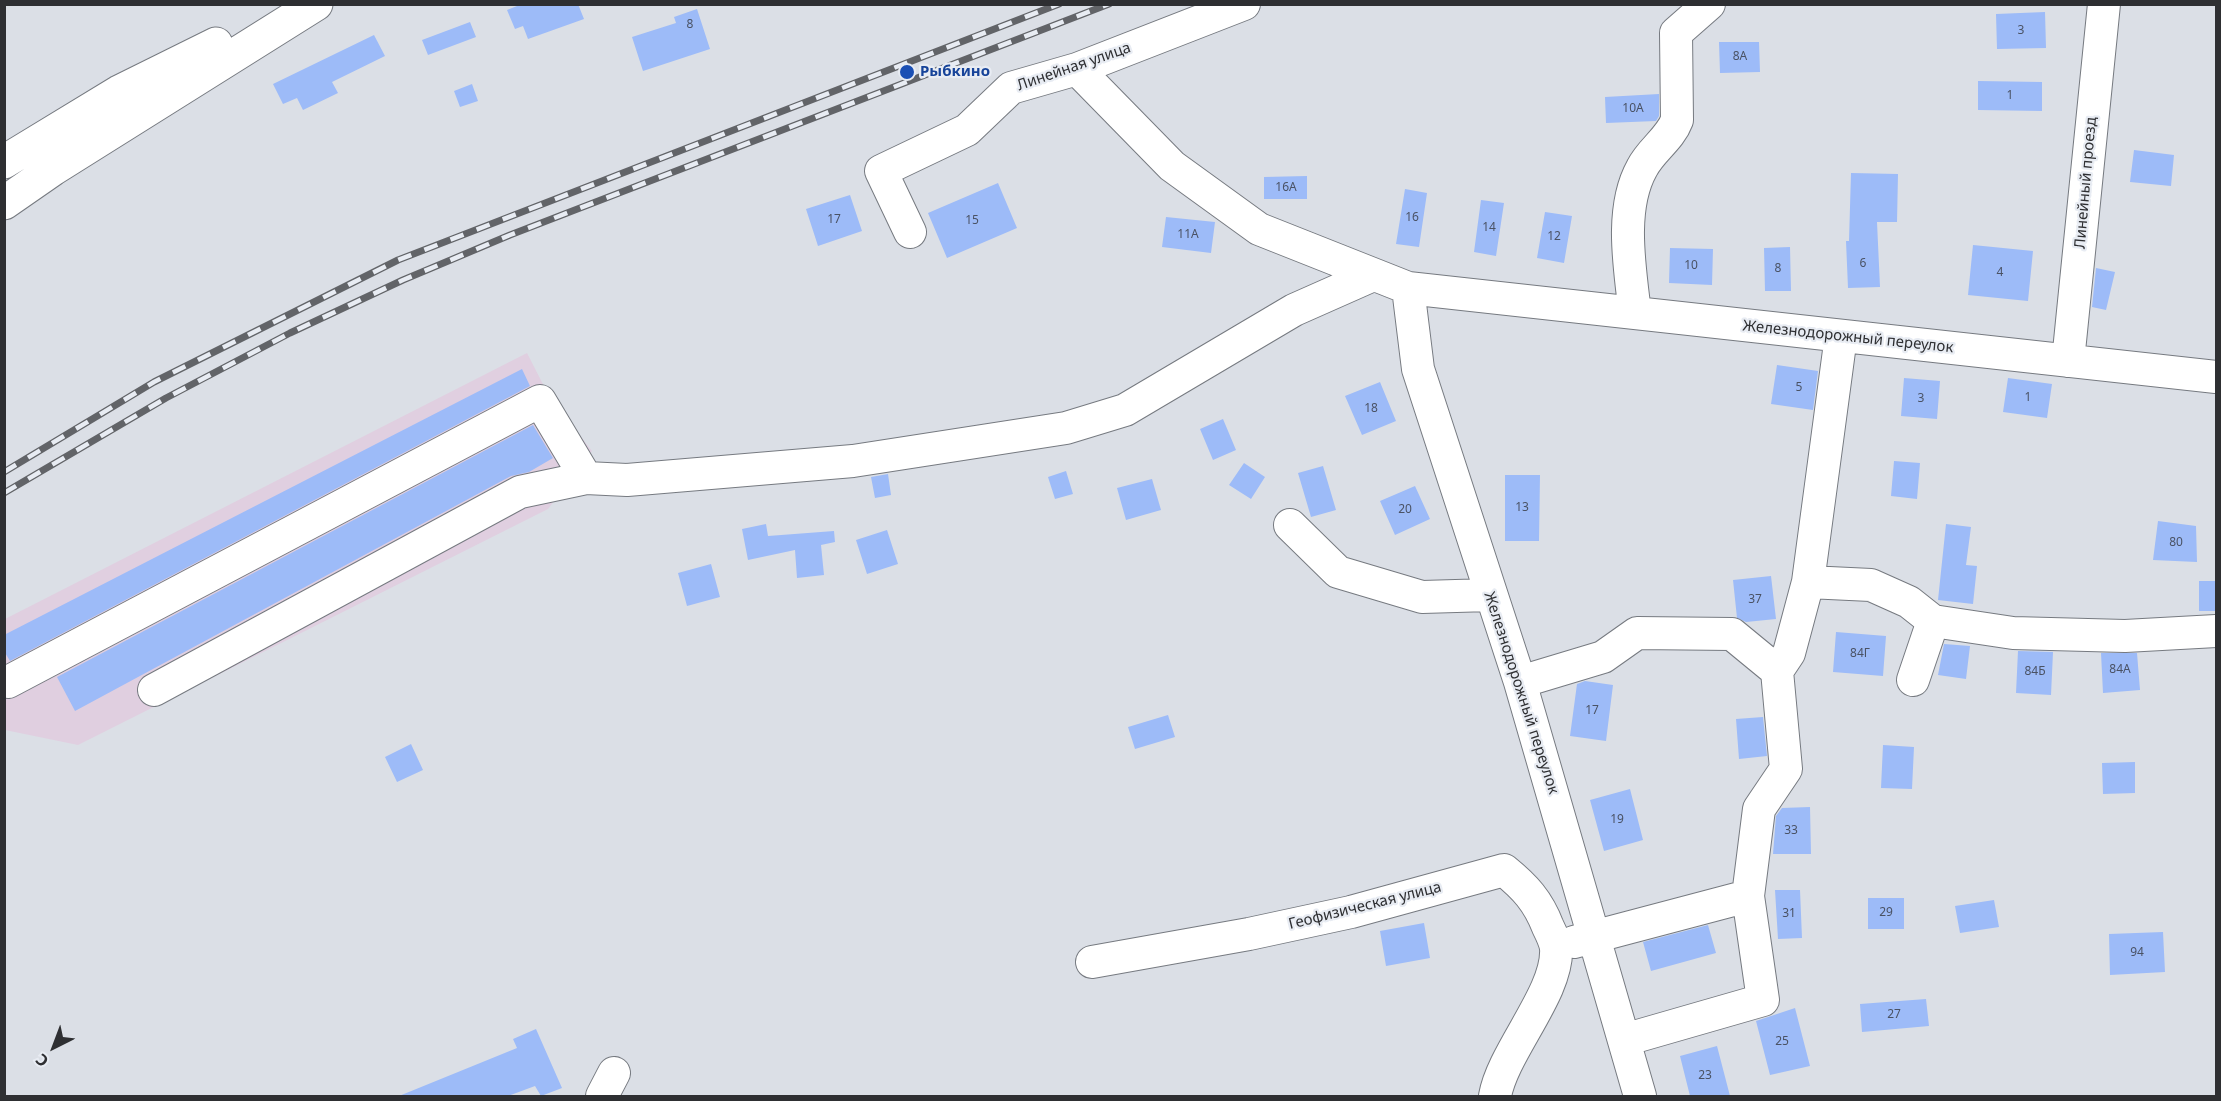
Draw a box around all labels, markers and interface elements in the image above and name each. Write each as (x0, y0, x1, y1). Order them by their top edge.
house number: 8 (687, 18, 693, 32)
house number: 3 (2018, 24, 2024, 38)
street label: Линейная улица (1015, 39, 1133, 95)
house number: 8А (1733, 50, 1747, 64)
marker: Рыбкино (898, 63, 916, 81)
place label: Рыбкино (920, 63, 990, 81)
house number: 1 (2007, 89, 2013, 103)
house number: 10А (1622, 102, 1644, 116)
street label: Линейный проезд (2071, 116, 2101, 250)
house number: 16А (1275, 181, 1297, 195)
house number: 16 (1405, 211, 1419, 225)
house number: 17 (827, 213, 841, 227)
house number: 15 (965, 214, 979, 228)
house number: 14 (1482, 221, 1496, 235)
house number: 11А (1177, 228, 1199, 242)
house number: 12 (1547, 230, 1561, 244)
house number: 6 (1860, 257, 1866, 271)
house number: 10 (1684, 259, 1698, 273)
house number: 8 (1775, 262, 1781, 276)
house number: 4 (1997, 266, 2003, 280)
street label: Железнодорожный переулок (1742, 317, 1954, 357)
house number: 5 (1796, 381, 1802, 395)
house number: 1 (2025, 391, 2031, 405)
house number: 3 (1918, 392, 1924, 406)
house number: 18 (1364, 402, 1378, 416)
house number: 13 (1515, 501, 1529, 515)
house number: 20 (1398, 503, 1412, 517)
house number: 80 (2169, 536, 2183, 550)
street label: Железнодорожный переулок (1480, 590, 1562, 796)
house number: 37 (1748, 593, 1762, 607)
house number: 84Г (1850, 647, 1870, 661)
house number: 84А (2109, 663, 2131, 677)
house number: 84Б (2024, 665, 2046, 679)
house number: 17 (1585, 704, 1599, 718)
house number: 19 (1610, 813, 1624, 827)
house number: 33 (1784, 824, 1798, 838)
street label: Геофизическая улица (1287, 878, 1443, 934)
house number: 29 (1879, 906, 1893, 920)
house number: 31 (1782, 907, 1796, 921)
house number: 94 (2130, 946, 2144, 960)
house number: 27 (1887, 1008, 1901, 1022)
north arrow (24, 1017, 84, 1077)
house number: 25 (1775, 1035, 1789, 1049)
text: С (31, 1049, 53, 1072)
house number: 23 (1698, 1069, 1712, 1083)

